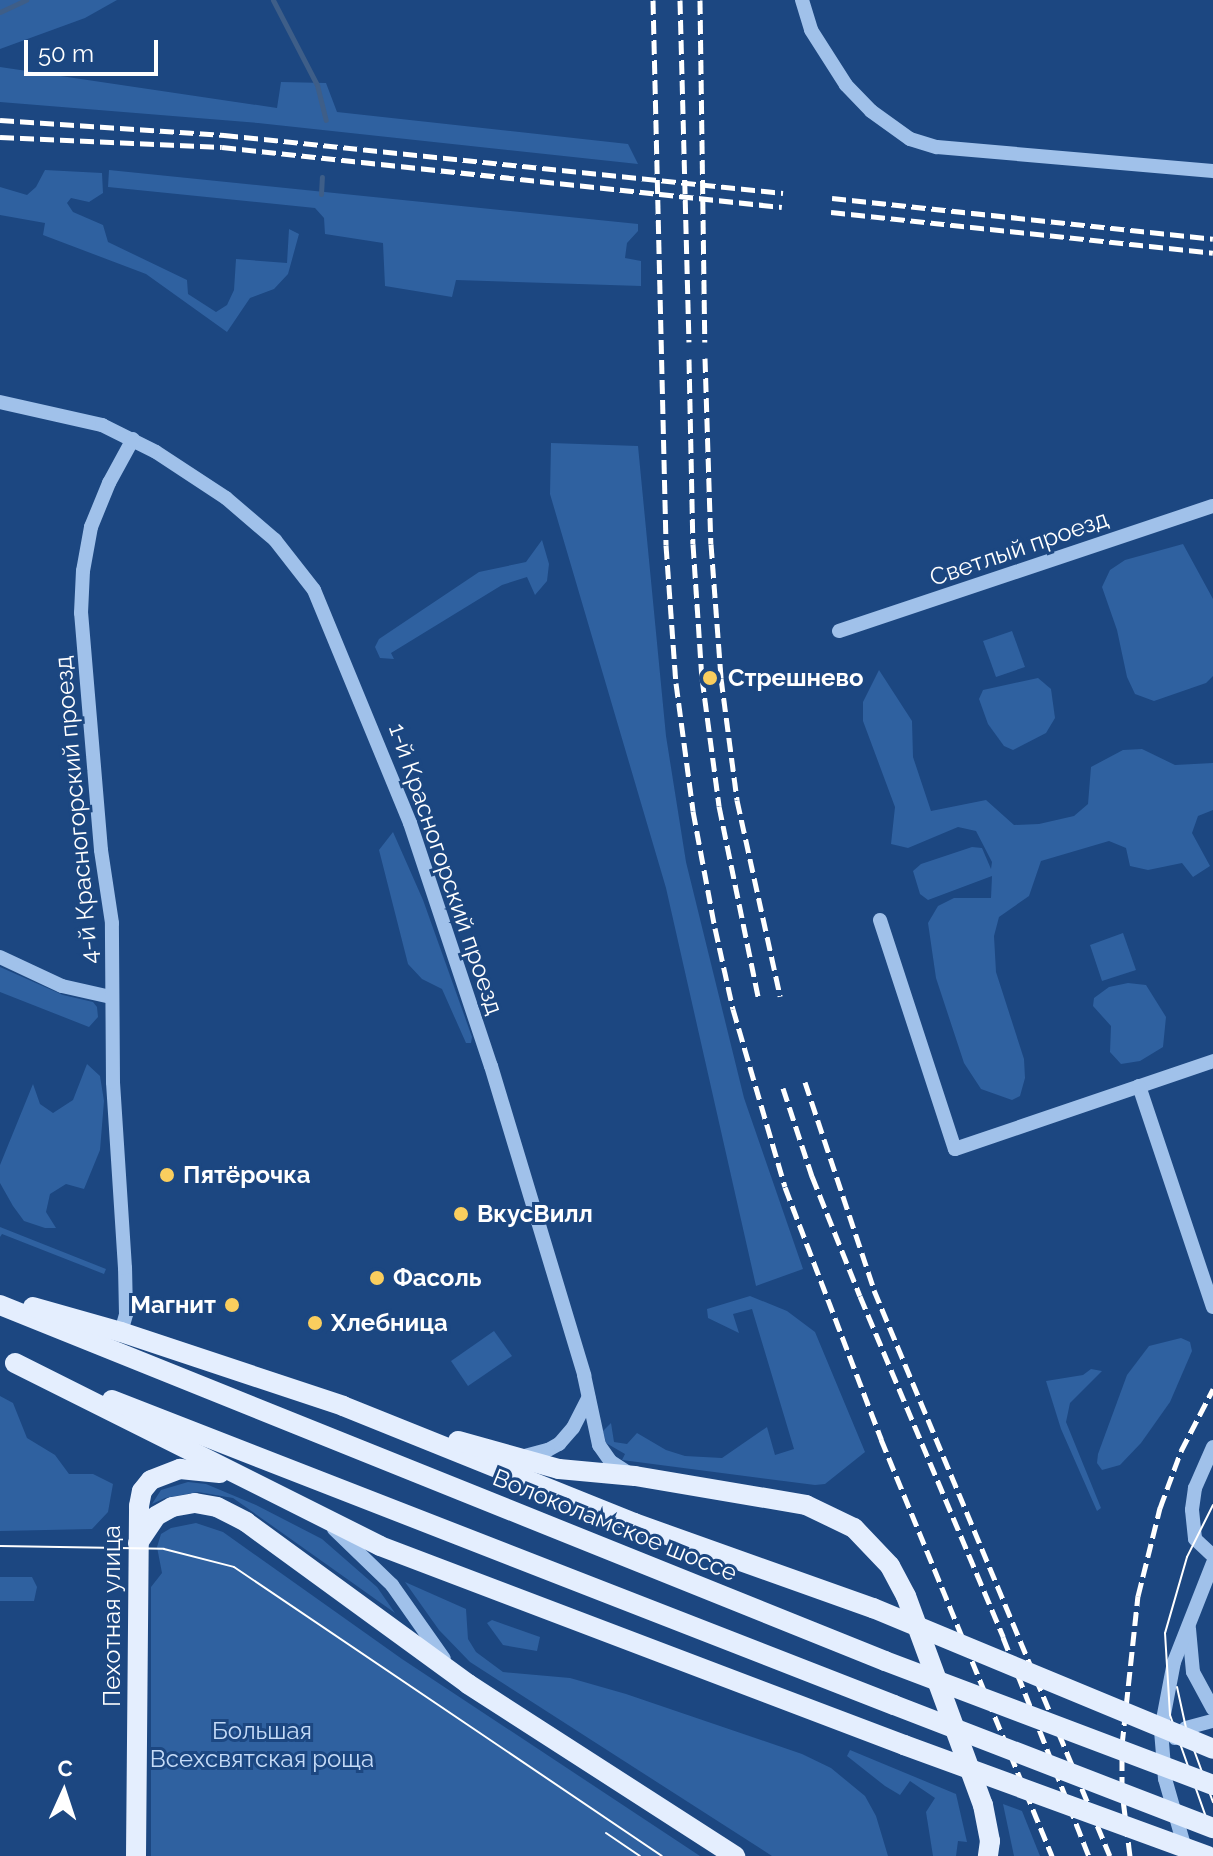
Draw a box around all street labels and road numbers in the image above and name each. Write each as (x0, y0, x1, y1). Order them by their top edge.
street label: Светлый проезд (926, 504, 1112, 592)
street label: 4-й Красногорский проезд (48, 655, 104, 965)
street label: 1-й Красногорский проезд (383, 720, 509, 1018)
street label: Волоколамское шоссе (489, 1463, 741, 1587)
street label: Пехотная улица (98, 1525, 126, 1707)

